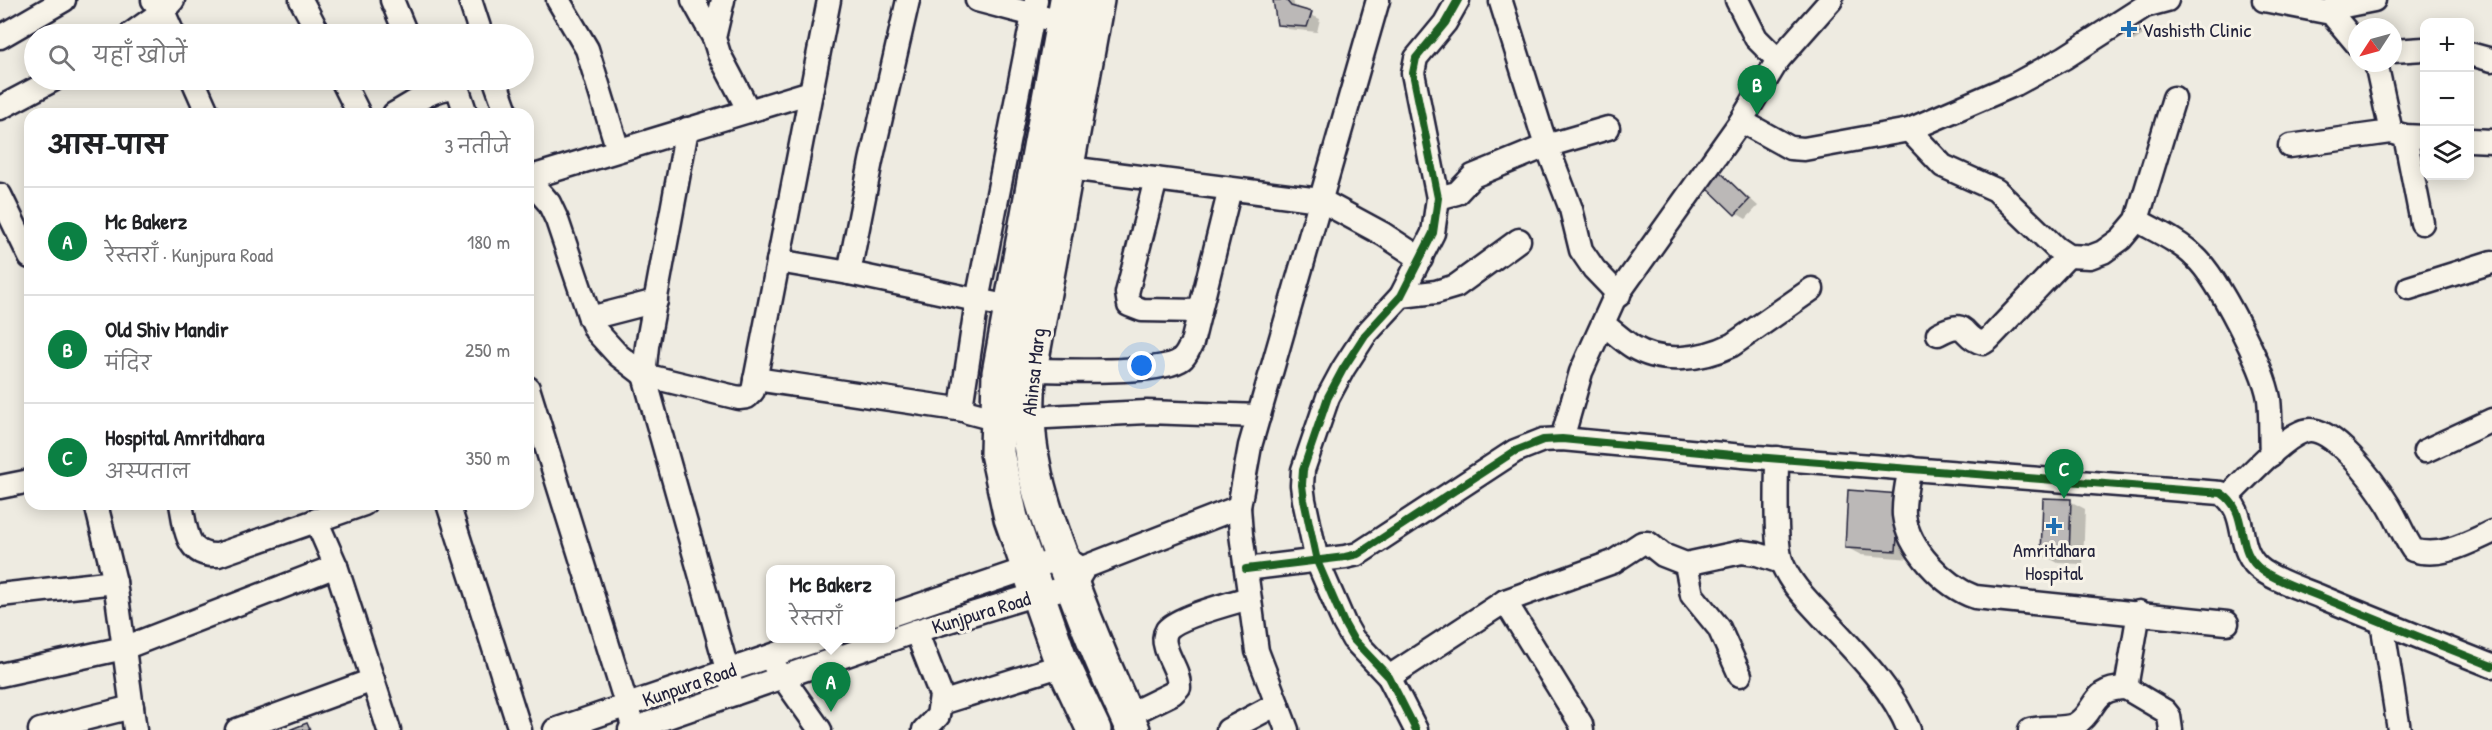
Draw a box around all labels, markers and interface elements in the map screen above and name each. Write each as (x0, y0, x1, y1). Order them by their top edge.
place label: Vashisth Clinic (2142, 16, 2252, 43)
north arrow (2348, 18, 2402, 72)
map controls (2420, 18, 2474, 180)
button: + (2420, 18, 2474, 72)
marker: Vashisth Clinic (2120, 20, 2138, 38)
search box (24, 24, 534, 90)
text: यहाँ खोजें (93, 40, 187, 70)
icon: search (45, 41, 78, 74)
pin: B (1738, 66, 1776, 115)
button: − (2420, 72, 2474, 126)
button: layers (2420, 126, 2474, 180)
text: आस-पास (48, 127, 167, 162)
text: 3 नतीजे (445, 132, 510, 159)
text: Mc Bakerz (105, 206, 187, 236)
text: A (63, 228, 72, 255)
text: 180 m (467, 228, 510, 255)
text: रेस्तराँ · Kunjpura Road (105, 241, 273, 268)
text: Old Shiv Mandir (105, 314, 229, 344)
street label: Ahinsa Marg (1015, 327, 1051, 417)
text: B (62, 336, 73, 363)
text: 250 m (465, 336, 510, 363)
text: मंदिर (105, 349, 151, 376)
your location (1127, 351, 1156, 380)
text: Hospital Amritdhara (105, 422, 264, 452)
text: C (62, 444, 73, 471)
text: 350 m (465, 444, 510, 471)
pin: C (2044, 450, 2084, 499)
text: अस्पताल (105, 457, 190, 484)
marker: Amritdhara Hospital (2045, 517, 2063, 535)
place label: Amritdhara Hospital (2013, 536, 2095, 586)
popup (766, 565, 895, 643)
text: Mc Bakerz (789, 569, 872, 599)
street label: Kunjpura Road (928, 584, 1034, 640)
text: रेस्तराँ (789, 604, 843, 631)
street label: Kunpura Road (639, 655, 739, 713)
pin: A (812, 662, 850, 712)

